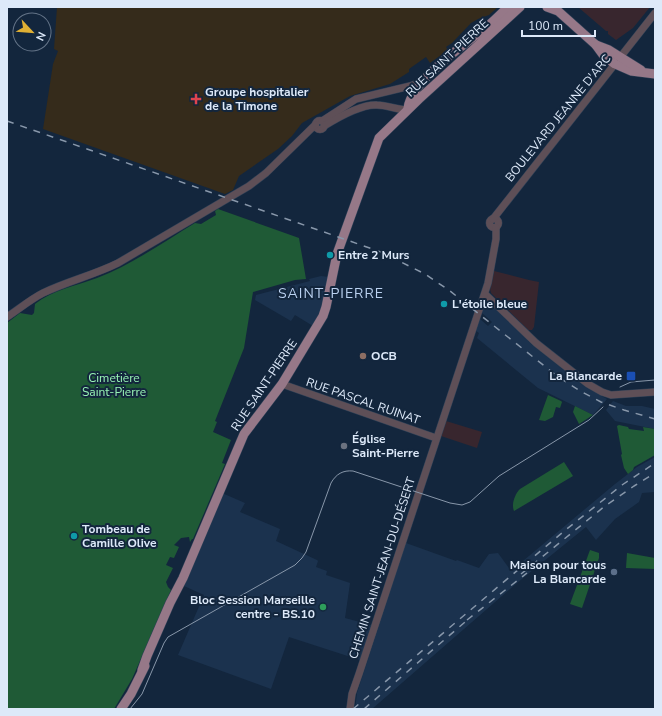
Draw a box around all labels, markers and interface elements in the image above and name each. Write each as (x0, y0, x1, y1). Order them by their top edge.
north arrow (12, 12, 52, 52)
scale bar (522, 12, 595, 38)
street label: RUE SAINT-PIERRE (402, 16, 492, 100)
text: 100 m (528, 18, 563, 34)
text: N (32, 29, 49, 43)
street label: BOULEVARD JEANNE D'ARC (502, 51, 614, 185)
place label: Groupe hospitalier de la Timone (205, 84, 309, 114)
marker: Groupe hospitalier de la Timone (190, 93, 202, 105)
place label: Entre 2 Murs (338, 247, 410, 263)
marker: Entre 2 Murs (325, 250, 335, 260)
district label: SAINT-PIERRE (278, 284, 384, 303)
place label: L'étoile bleue (452, 296, 528, 312)
marker: L'étoile bleue (439, 299, 449, 309)
street label: RUE SAINT-PIERRE (227, 336, 301, 434)
place label: OCB (371, 348, 397, 364)
marker: OCB (358, 351, 368, 361)
place label: La Blancarde (549, 368, 622, 384)
park label: Cimetière Saint-Pierre (82, 370, 146, 400)
marker: La Blancarde (625, 370, 637, 382)
street label: RUE PASCAL RUINAT (304, 374, 423, 428)
place label: Église Saint-Pierre (352, 431, 420, 461)
marker: Église Saint-Pierre (339, 441, 349, 451)
street label: CHEMIN SAINT-JEAN-DU-DÉSERT (345, 474, 419, 661)
place label: Tombeau de Camille Olive (82, 521, 157, 551)
marker: Tombeau de Camille Olive (69, 531, 79, 541)
place label: Maison pour tous La Blancarde (510, 557, 606, 587)
marker: Maison pour tous La Blancarde (609, 567, 619, 577)
place label: Bloc Session Marseille centre - BS.10 (190, 592, 315, 622)
marker: Bloc Session Marseille centre - BS.10 (318, 602, 328, 612)

